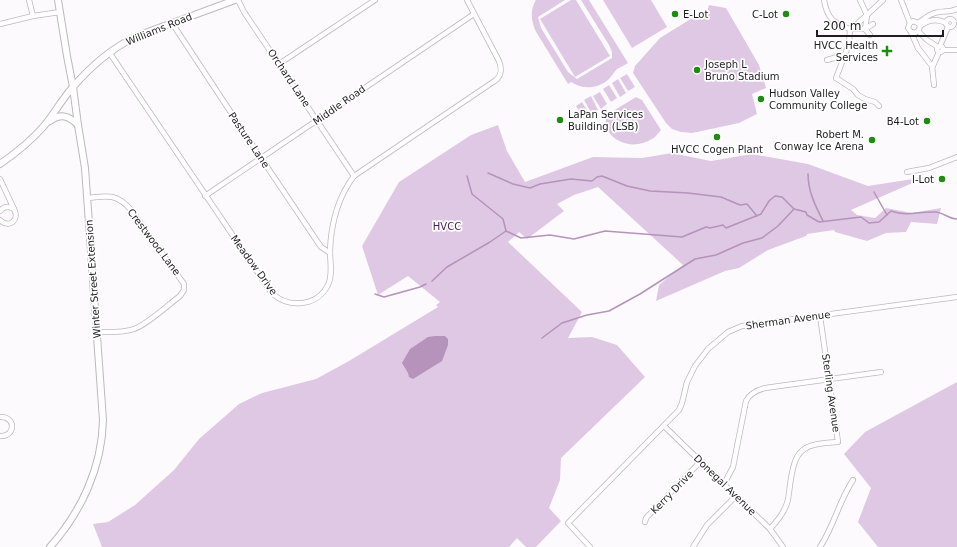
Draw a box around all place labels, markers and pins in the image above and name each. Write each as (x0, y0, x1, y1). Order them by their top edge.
marker: E-Lot (670, 9, 680, 19)
place label: E-Lot (683, 9, 708, 20)
place label: C-Lot (752, 9, 778, 20)
marker: C-Lot (781, 9, 791, 19)
place label: HVCC Health Services (814, 40, 878, 63)
marker: HVCC Health Services (881, 45, 893, 57)
place label: Joseph L Bruno Stadium (704, 59, 780, 82)
marker: Joseph L Bruno Stadium (692, 65, 702, 75)
place label: Hudson Valley Community College (769, 88, 867, 111)
marker: Hudson Valley Community College (756, 94, 766, 104)
place label: LaPan Services Building (LSB) (568, 109, 643, 132)
marker: LaPan Services Building (LSB) (555, 115, 565, 125)
place label: B4-Lot (887, 116, 919, 127)
marker: B4-Lot (922, 116, 932, 126)
place label: Robert M. Conway Ice Arena (774, 129, 864, 152)
marker: HVCC Cogen Plant (712, 132, 722, 142)
marker: Robert M. Conway Ice Arena (867, 135, 877, 145)
place label: HVCC Cogen Plant (671, 144, 763, 155)
place label: I-Lot (912, 174, 934, 185)
marker: I-Lot (937, 174, 947, 184)

